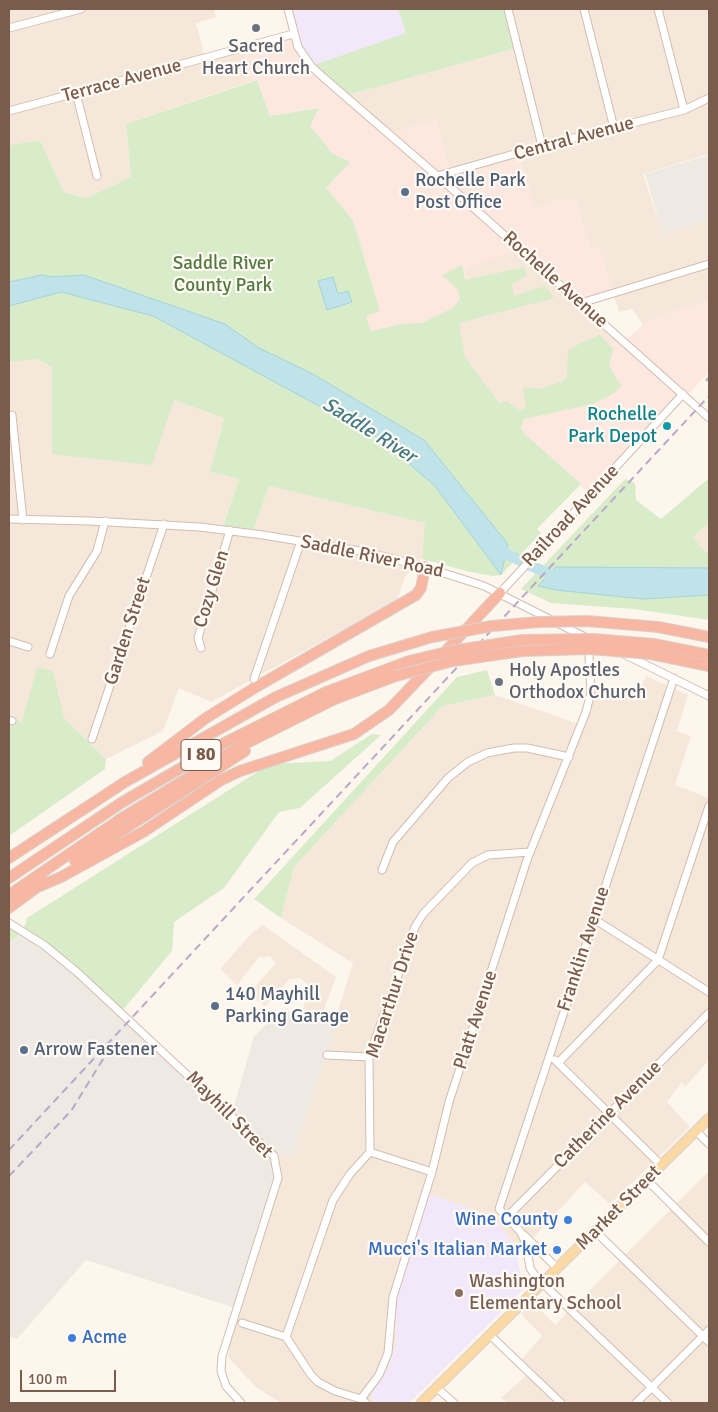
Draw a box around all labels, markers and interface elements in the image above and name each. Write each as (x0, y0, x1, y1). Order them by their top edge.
marker: Sacred Heart Church (250, 22, 262, 34)
place label: Sacred Heart Church (202, 36, 310, 80)
street label: Terrace Avenue (60, 54, 184, 108)
street label: Central Avenue (511, 112, 637, 166)
place label: Rochelle Park Post Office (415, 170, 526, 214)
marker: Rochelle Park Post Office (399, 186, 411, 198)
street label: Rochelle Avenue (498, 227, 612, 333)
park label: Saddle River County Park (173, 253, 273, 297)
water label: Saddle River (318, 393, 420, 469)
place label: Rochelle Park Depot (568, 404, 657, 448)
marker: Rochelle Park Depot (661, 420, 673, 432)
street label: Railroad Avenue (518, 460, 624, 572)
street label: Saddle River Road (298, 531, 446, 583)
street label: Cozy Glen (189, 547, 235, 631)
street label: Garden Street (100, 574, 156, 688)
place label: Holy Apostles Orthodox Church (509, 660, 646, 704)
marker: Holy Apostles Orthodox Church (493, 676, 505, 688)
road number: I 80 (181, 740, 221, 770)
street label: Franklin Avenue (553, 884, 615, 1014)
street label: Macarthur Drive (362, 929, 424, 1061)
street label: Platt Avenue (449, 968, 503, 1072)
place label: 140 Mayhill Parking Garage (225, 984, 349, 1028)
marker: 140 Mayhill Parking Garage (209, 1000, 221, 1012)
place label: Arrow Fastener (34, 1039, 157, 1061)
marker: Arrow Fastener (18, 1044, 30, 1056)
street label: Catherine Avenue (549, 1056, 667, 1174)
street label: Mayhill Street (181, 1067, 277, 1163)
street label: Market Street (572, 1161, 666, 1255)
place label: Wine County (455, 1209, 558, 1231)
marker: Wine County (562, 1214, 574, 1226)
place label: Mucci's Italian Market (368, 1239, 547, 1261)
marker: Mucci's Italian Market (551, 1244, 563, 1256)
place label: Washington Elementary School (469, 1271, 622, 1315)
marker: Washington Elementary School (453, 1287, 465, 1299)
place label: Acme (82, 1327, 127, 1349)
marker: Acme (66, 1332, 78, 1344)
scale bar (22, 1360, 119, 1392)
text: 100 m (28, 1370, 68, 1388)

